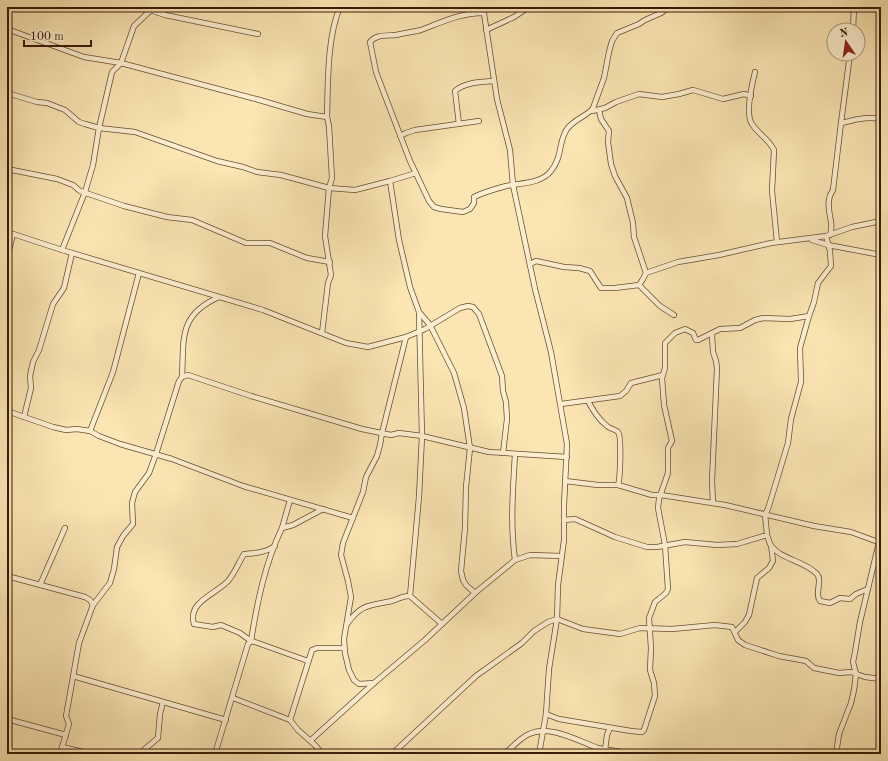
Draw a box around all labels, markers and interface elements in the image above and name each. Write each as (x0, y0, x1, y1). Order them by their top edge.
scale bar (24, 22, 91, 48)
north arrow (826, 22, 866, 62)
text: N (839, 27, 850, 40)
text: 100 m (30, 31, 64, 43)

